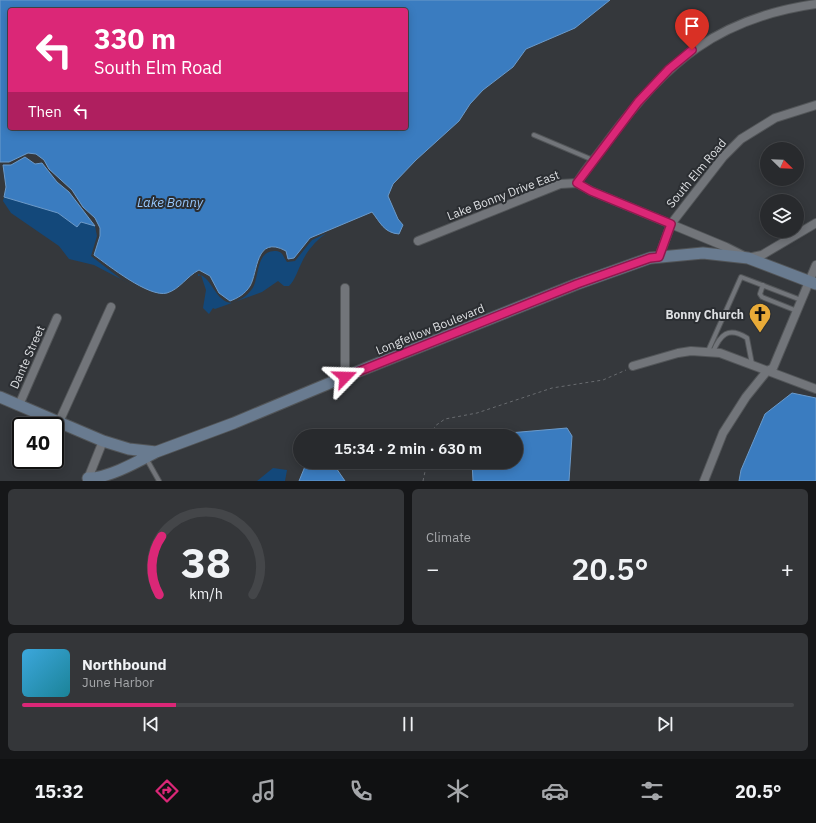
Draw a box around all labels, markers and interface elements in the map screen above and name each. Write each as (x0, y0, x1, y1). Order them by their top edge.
pin (675, 9, 709, 50)
icon: arrive (681, 15, 703, 37)
text: 330 m (94, 20, 176, 57)
icon: left (28, 24, 80, 76)
text: South Elm Road (94, 56, 222, 79)
icon: left (70, 100, 92, 122)
text: Then (28, 102, 62, 121)
street label: South Elm Road (663, 135, 729, 211)
north arrow (760, 142, 804, 186)
map controls (760, 142, 804, 238)
street label: Lake Bonny Drive East (445, 167, 561, 223)
water label: Lake Bonny (137, 194, 204, 211)
button: layers (760, 194, 804, 238)
street label: Longfellow Boulevard (373, 300, 487, 358)
church icon: Bonny Church (747, 301, 773, 334)
place label: Bonny Church (666, 307, 744, 322)
street label: Dante Street (6, 323, 48, 391)
position arrow (324, 356, 366, 398)
speed limit sign: 40 (12, 417, 64, 469)
text: 15:34 · 2 min · 630 m (334, 439, 482, 458)
text: Climate (426, 529, 471, 546)
text: 38 (181, 535, 231, 589)
text: 20.5° (571, 549, 649, 588)
text: − (426, 554, 439, 583)
text: + (781, 554, 794, 583)
text: km/h (189, 584, 223, 603)
text: Northbound (82, 655, 167, 674)
text: June Harbor (82, 674, 154, 691)
icon: previous (140, 713, 162, 735)
icon: pause (397, 713, 419, 735)
icon: next (654, 713, 676, 735)
icon: directions (153, 777, 181, 805)
icon: music (250, 777, 278, 805)
icon: phone (347, 777, 375, 805)
icon: climate (444, 777, 472, 805)
icon: car (541, 777, 569, 805)
icon: filters (638, 777, 666, 805)
text: 15:32 (35, 780, 84, 803)
text: 20.5° (735, 780, 781, 803)

